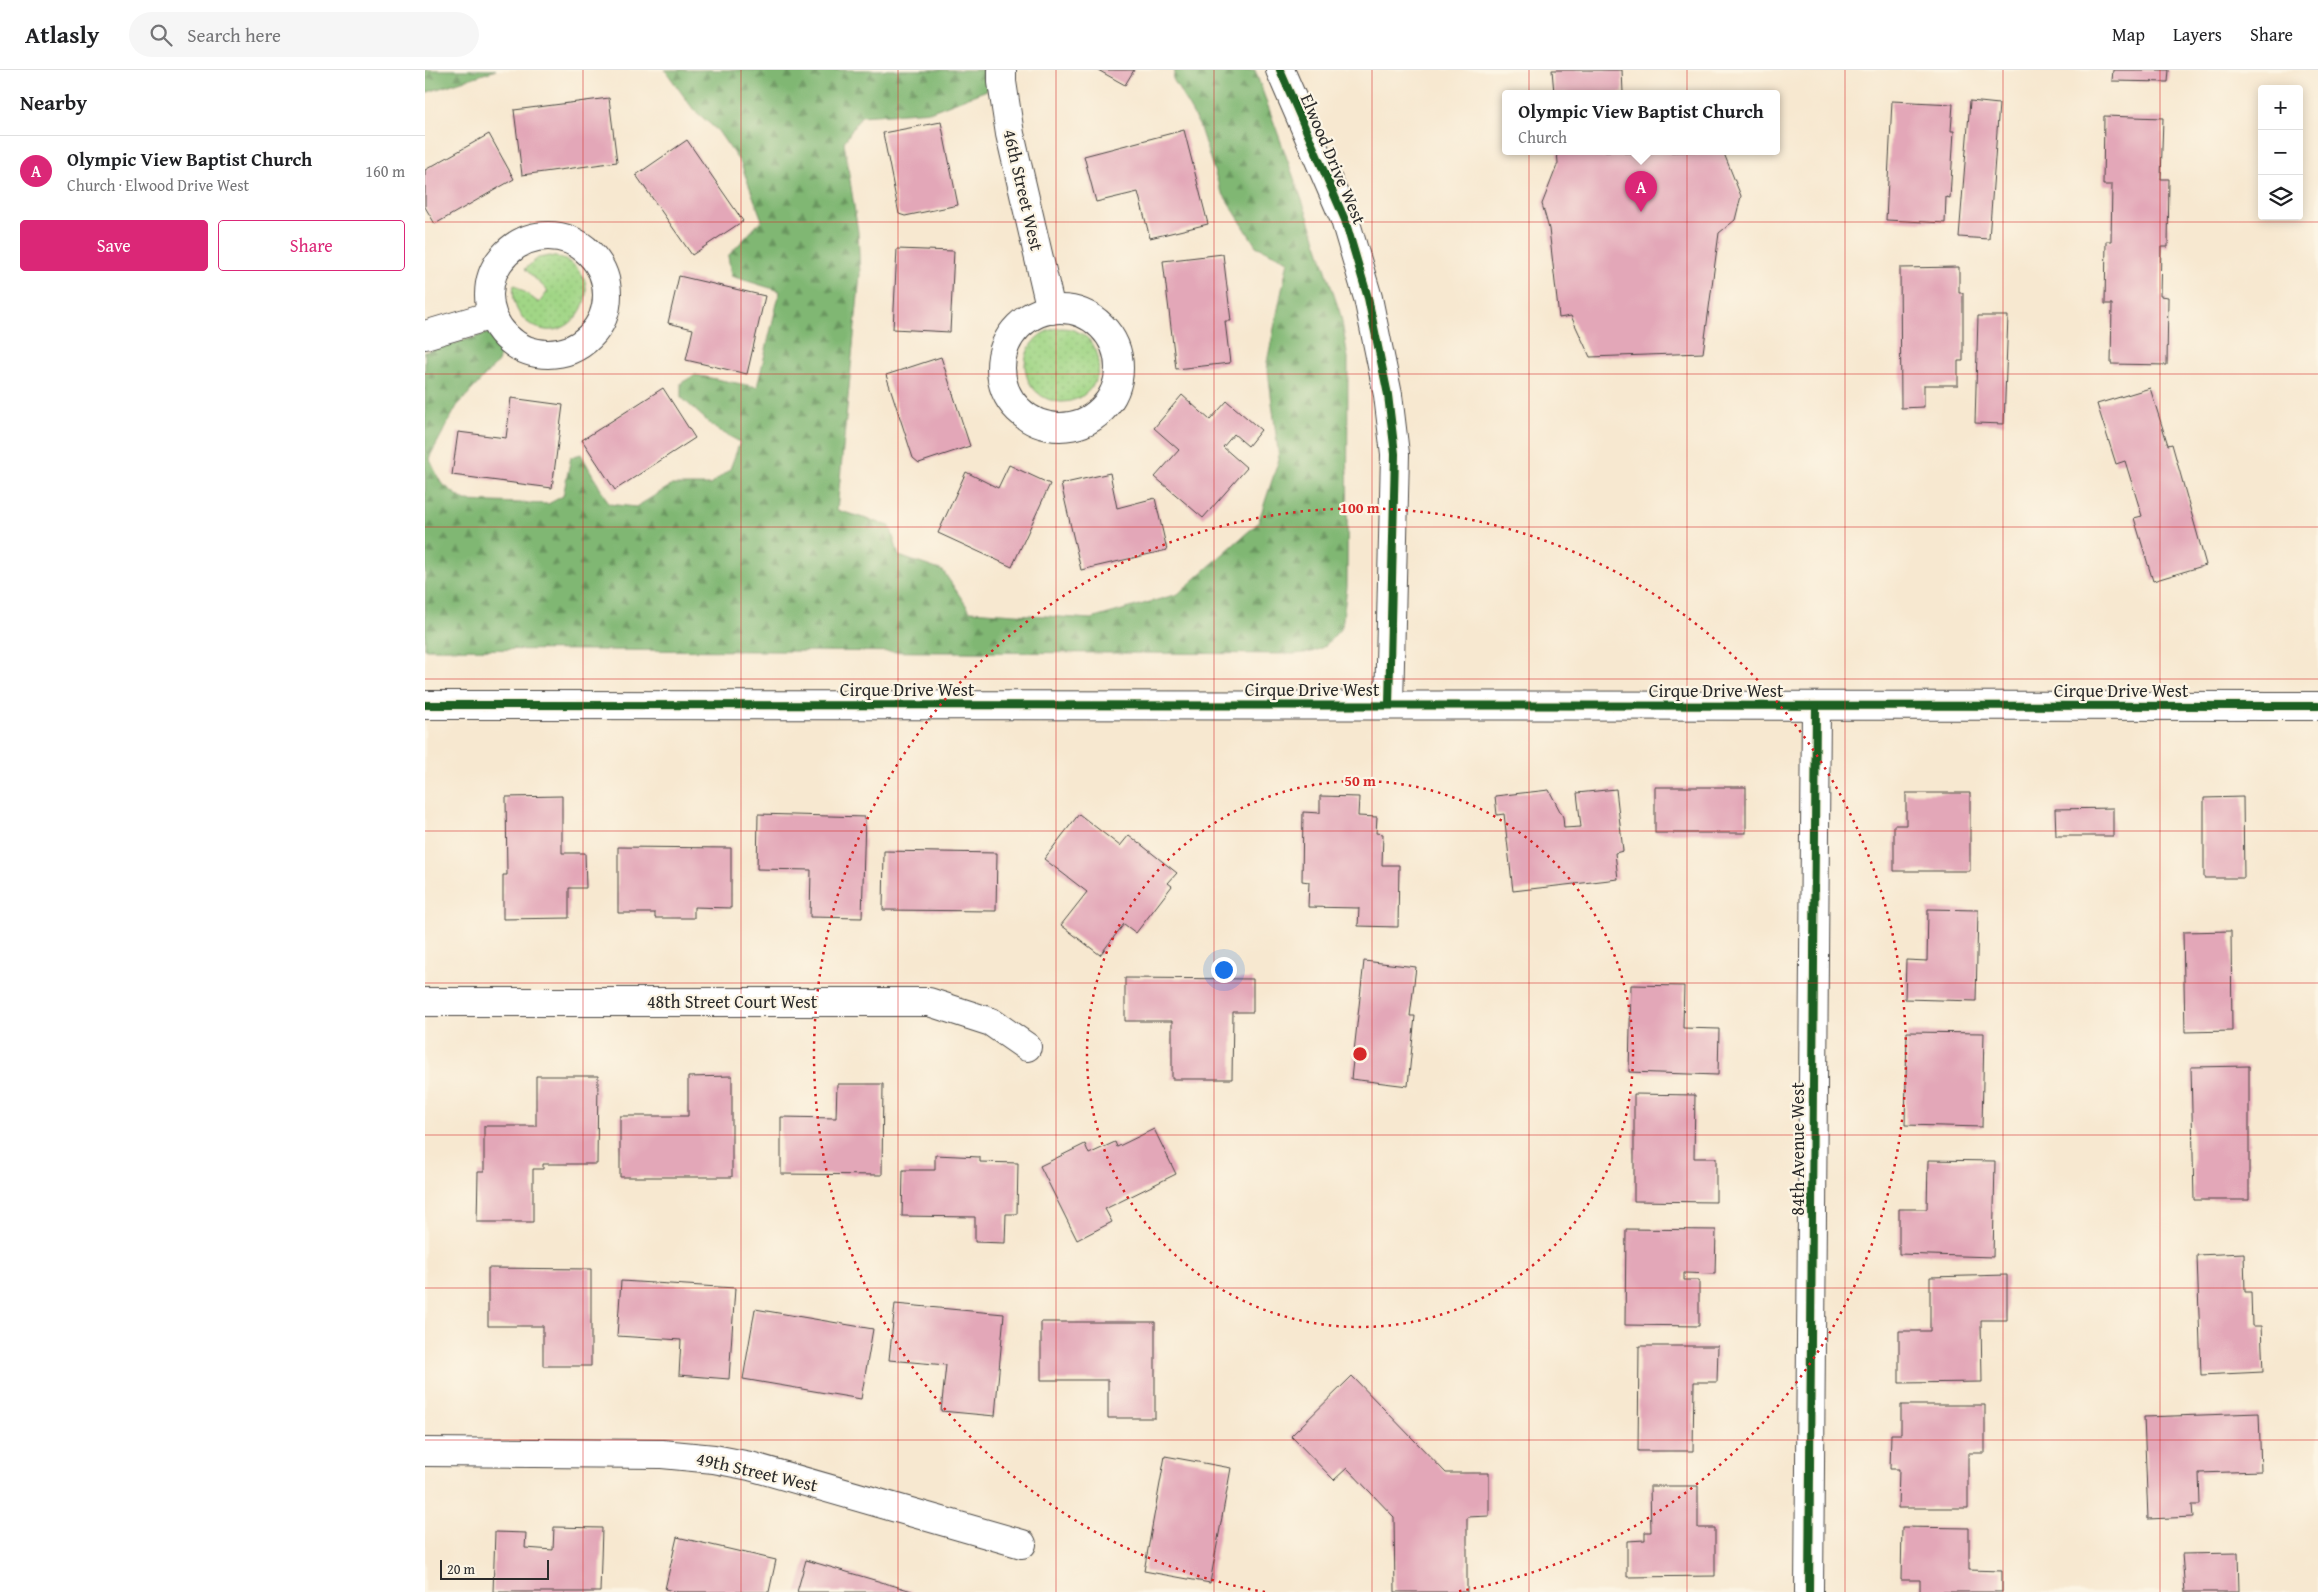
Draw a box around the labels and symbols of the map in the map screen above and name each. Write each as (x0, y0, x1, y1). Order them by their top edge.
street label: Elwood Drive West (1294, 89, 1373, 229)
street label: 46th Street West (996, 127, 1051, 254)
pin: A (1625, 171, 1657, 212)
text: 100 m (1340, 497, 1380, 518)
street label: Cirque Drive West (840, 676, 975, 703)
street label: Cirque Drive West (1245, 676, 1380, 703)
street label: Cirque Drive West (1649, 677, 1784, 704)
street label: Cirque Drive West (2054, 677, 2189, 704)
text: 50 m (1344, 770, 1376, 791)
your location (1211, 957, 1237, 983)
street label: 48th Street Court West (647, 988, 818, 1015)
centre of rings (1351, 1045, 1369, 1063)
street label: 84th Avenue West (1784, 1082, 1811, 1216)
street label: 49th Street West (694, 1444, 821, 1499)
scale bar (440, 1557, 549, 1580)

